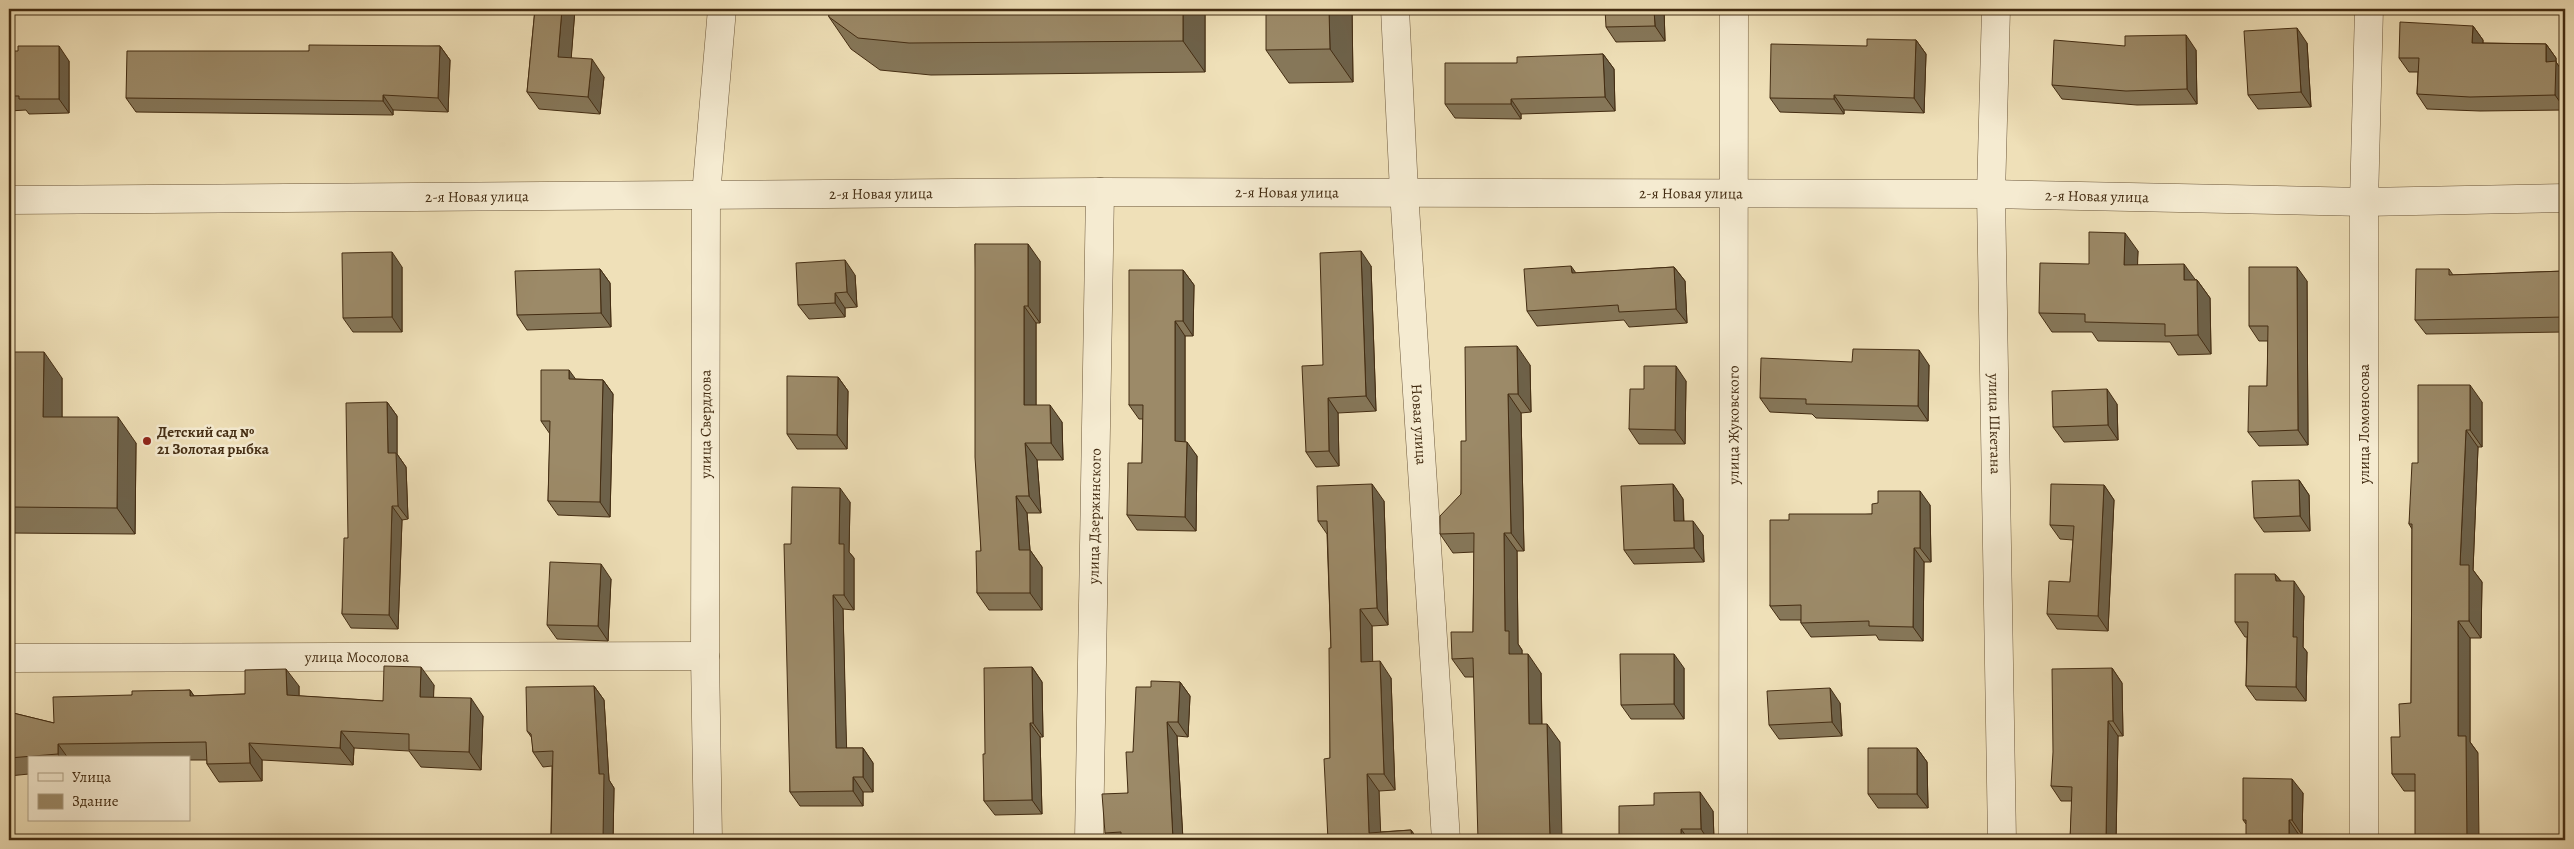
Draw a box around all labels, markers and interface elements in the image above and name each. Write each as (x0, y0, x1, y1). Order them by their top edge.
street label: 2-я Новая улица (1235, 182, 1339, 203)
street label: 2-я Новая улица (829, 183, 933, 204)
street label: 2-я Новая улица (1639, 183, 1743, 203)
street label: 2-я Новая улица (2045, 185, 2149, 207)
street label: 2-я Новая улица (425, 186, 529, 207)
street label: улица Ломоносова (2354, 364, 2374, 485)
street label: улица Жуковского (1723, 365, 1744, 486)
street label: улица Свердлова (695, 370, 716, 479)
street label: улица Шкетана (1984, 372, 2006, 475)
street label: Новая улица (1406, 383, 1432, 466)
place label: Детский сад № 21 Золотая рыбка (157, 422, 270, 459)
marker: Детский сад № 21 Золотая рыбка (141, 435, 153, 447)
street label: улица Дзержинского (1083, 448, 1106, 585)
street label: улица Мосолова (304, 647, 409, 667)
legend (28, 756, 190, 822)
text: Улица (72, 767, 111, 787)
text: Здание (72, 791, 119, 811)

